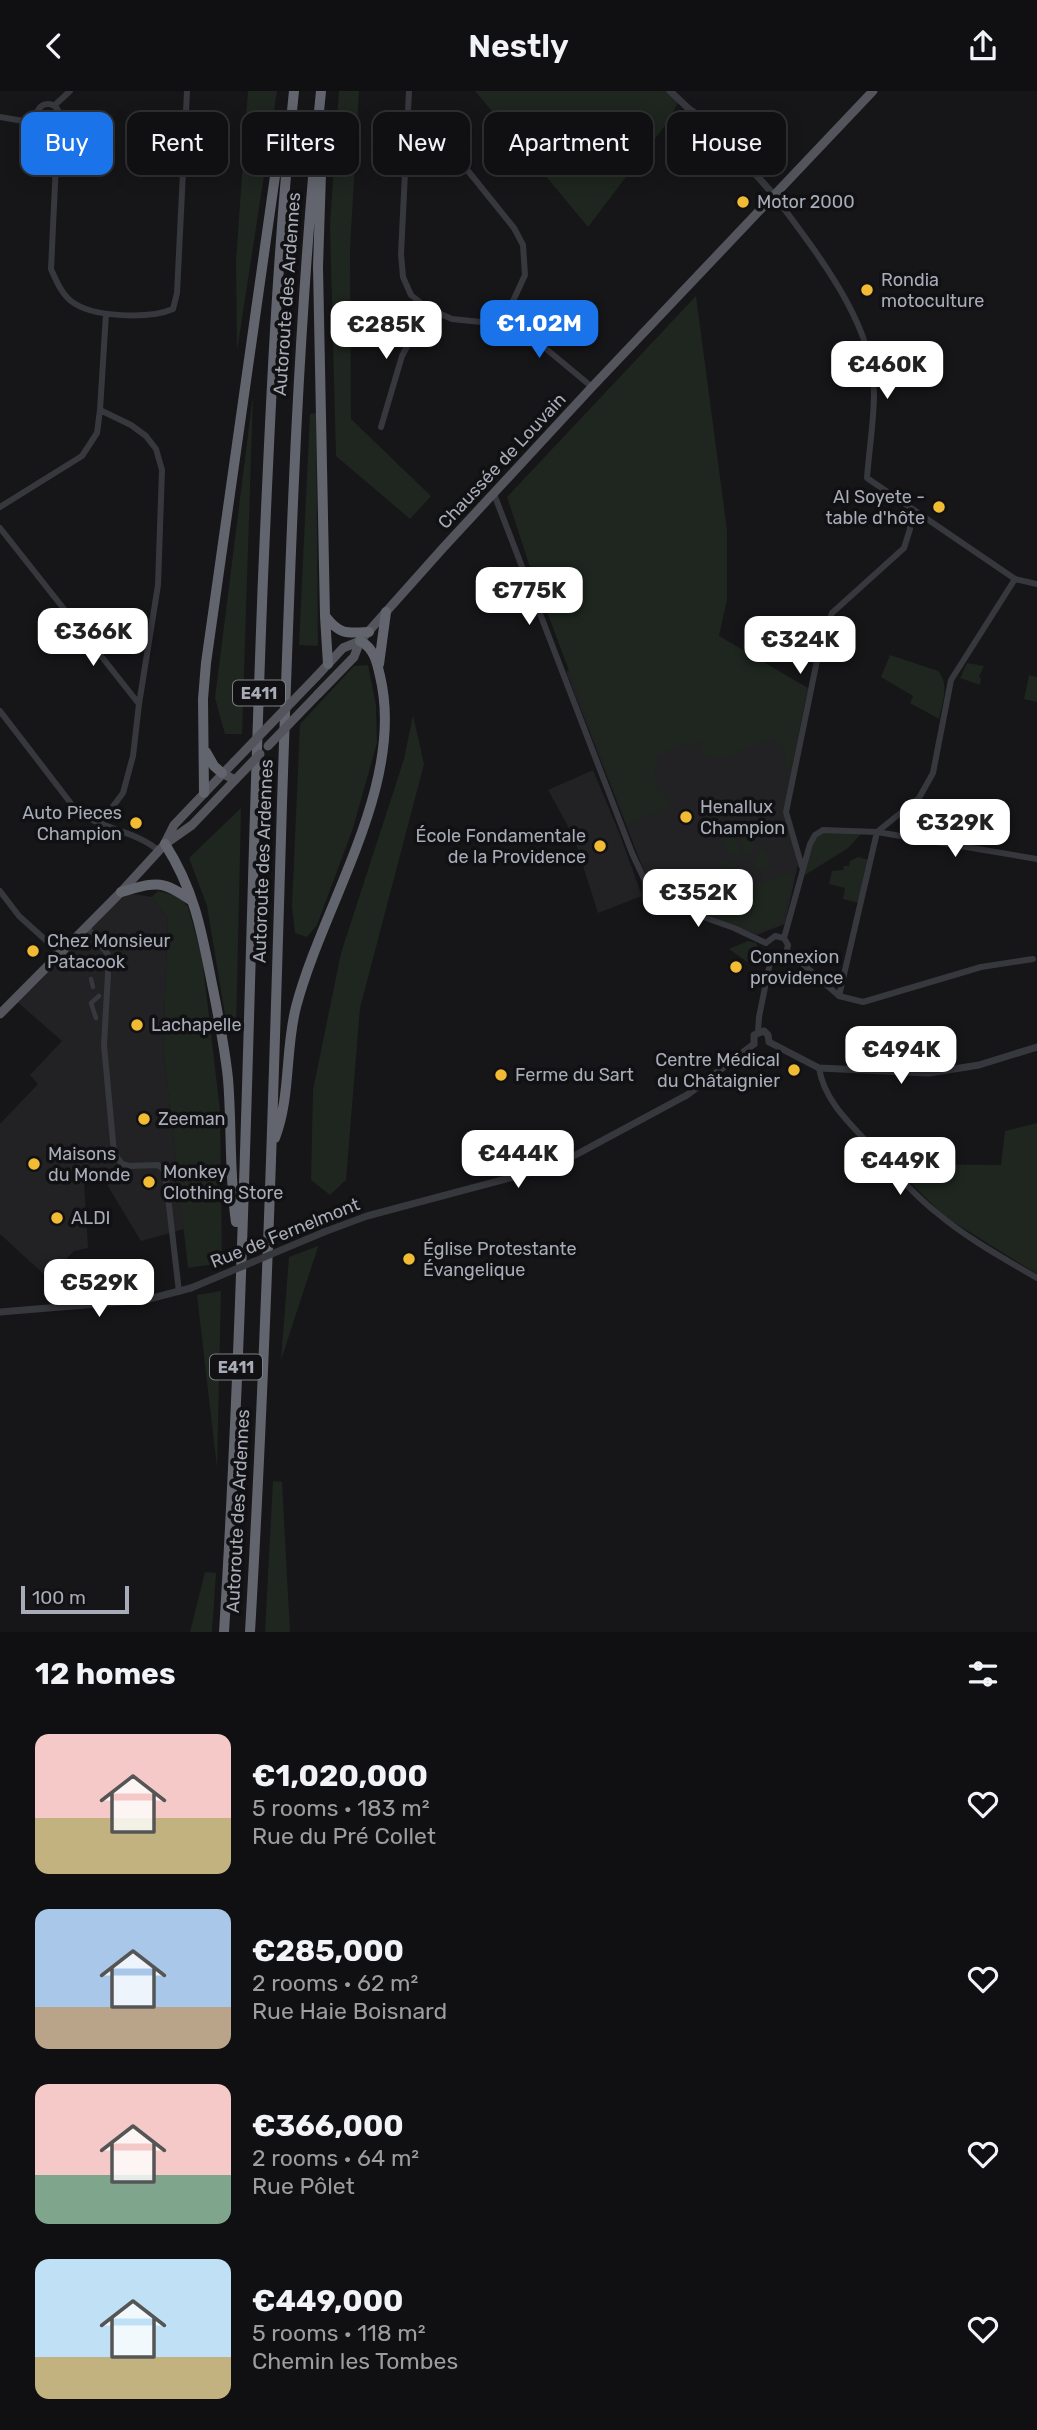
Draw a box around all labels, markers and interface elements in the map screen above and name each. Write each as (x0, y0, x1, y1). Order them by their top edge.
icon: back (35, 27, 73, 65)
text: Nestly (468, 27, 569, 65)
icon: share (964, 27, 1002, 65)
chip: Buy (21, 112, 113, 175)
chip: Rent (127, 112, 228, 175)
chip: Filters (242, 112, 359, 175)
chip: New (373, 112, 470, 175)
chip: Apartment (484, 112, 653, 175)
chip: House (667, 112, 786, 175)
street label: Autoroute des Ardennes (269, 191, 305, 397)
place label: Motor 2000 (757, 191, 855, 213)
marker: Motor 2000 (735, 194, 751, 210)
place label: Rondia motoculture (881, 269, 984, 312)
marker: Rondia motoculture (859, 282, 875, 298)
pin: €285K (337, 301, 435, 361)
pin: €1.02M (482, 301, 596, 360)
text: €1.02M (496, 309, 582, 337)
text: €285K (347, 310, 425, 338)
pin: €460K (838, 341, 936, 401)
text: €460K (847, 350, 927, 378)
street label: Chaussée de Louvain (433, 388, 571, 534)
place label: Al Soyete - table d'hôte (825, 486, 925, 529)
marker: Al Soyete - table d'hôte (931, 499, 947, 515)
pin: €775K (480, 567, 578, 627)
text: €775K (492, 576, 566, 604)
pin: €366K (44, 609, 142, 668)
text: €366K (54, 617, 132, 645)
pin: €324K (751, 617, 849, 676)
text: €324K (760, 625, 840, 653)
road number: E411 (233, 681, 285, 705)
street label: Autoroute des Ardennes (248, 759, 278, 963)
place label: Henallux Champion (700, 796, 785, 839)
pin: €329K (906, 799, 1004, 859)
place label: Auto Pieces Champion (22, 802, 122, 845)
text: €329K (916, 808, 994, 836)
marker: Henallux Champion (678, 809, 694, 825)
marker: Auto Pieces Champion (128, 815, 144, 831)
place label: École Fondamentale de la Providence (416, 825, 586, 868)
marker: École Fondamentale de la Providence (592, 838, 608, 854)
pin: €352K (649, 869, 747, 929)
text: €352K (659, 878, 737, 906)
place label: Chez Monsieur Patacook (47, 930, 171, 973)
marker: Chez Monsieur Patacook (25, 943, 41, 959)
place label: Connexion providence (750, 946, 843, 989)
marker: Connexion providence (728, 959, 744, 975)
place label: Lachapelle (151, 1014, 242, 1036)
marker: Lachapelle (129, 1017, 145, 1033)
pin: €494K (852, 1027, 950, 1086)
text: €494K (861, 1035, 941, 1063)
place label: Centre Médical du Châtaignier (655, 1049, 780, 1092)
marker: Centre Médical du Châtaignier (786, 1062, 802, 1078)
place label: Ferme du Sart (515, 1064, 634, 1086)
marker: Ferme du Sart (493, 1067, 509, 1083)
place label: Zeeman (158, 1108, 226, 1130)
marker: Zeeman (136, 1111, 152, 1127)
pin: €444K (469, 1131, 567, 1190)
pin: €449K (851, 1137, 949, 1197)
text: €444K (478, 1139, 558, 1167)
place label: Maisons du Monde (48, 1143, 130, 1186)
text: €449K (860, 1146, 940, 1174)
marker: Maisons du Monde (26, 1156, 42, 1172)
place label: Monkey Clothing Store (163, 1161, 283, 1204)
marker: Monkey Clothing Store (141, 1174, 157, 1190)
street label: Rue de Fernelmont (207, 1193, 363, 1273)
place label: ALDI (71, 1207, 111, 1229)
marker: ALDI (49, 1210, 65, 1226)
place label: Église Protestante Évangelique (423, 1238, 577, 1281)
marker: Église Protestante Évangelique (401, 1251, 417, 1267)
pin: €529K (50, 1259, 148, 1319)
text: €529K (60, 1268, 138, 1296)
road number: E411 (210, 1355, 262, 1379)
street label: Autoroute des Ardennes (222, 1409, 254, 1613)
scale bar (21, 1583, 130, 1615)
text: 100 m (32, 1586, 86, 1609)
icon: filters (964, 1655, 1002, 1693)
text: 12 homes (35, 1656, 176, 1692)
text: €1,020,000 (252, 1758, 428, 1794)
icon: home (91, 1762, 175, 1846)
icon: heart (964, 1785, 1002, 1823)
text: 5 rooms · 183 m² (252, 1794, 429, 1822)
text: Rue du Pré Collet (252, 1822, 436, 1850)
text: €285,000 (252, 1933, 404, 1969)
icon: home (91, 1937, 175, 2021)
icon: heart (964, 1960, 1002, 1998)
text: 2 rooms · 62 m² (252, 1969, 418, 1997)
text: Rue Haie Boisnard (252, 1997, 447, 2025)
text: €366,000 (252, 2108, 404, 2144)
icon: home (91, 2112, 175, 2196)
icon: heart (964, 2135, 1002, 2173)
text: 2 rooms · 64 m² (252, 2144, 419, 2172)
text: Rue Pôlet (252, 2172, 355, 2200)
text: €449,000 (252, 2283, 403, 2319)
icon: home (91, 2287, 175, 2371)
icon: heart (964, 2310, 1002, 2348)
text: 5 rooms · 118 m² (252, 2319, 426, 2347)
text: Chemin les Tombes (252, 2347, 458, 2375)

